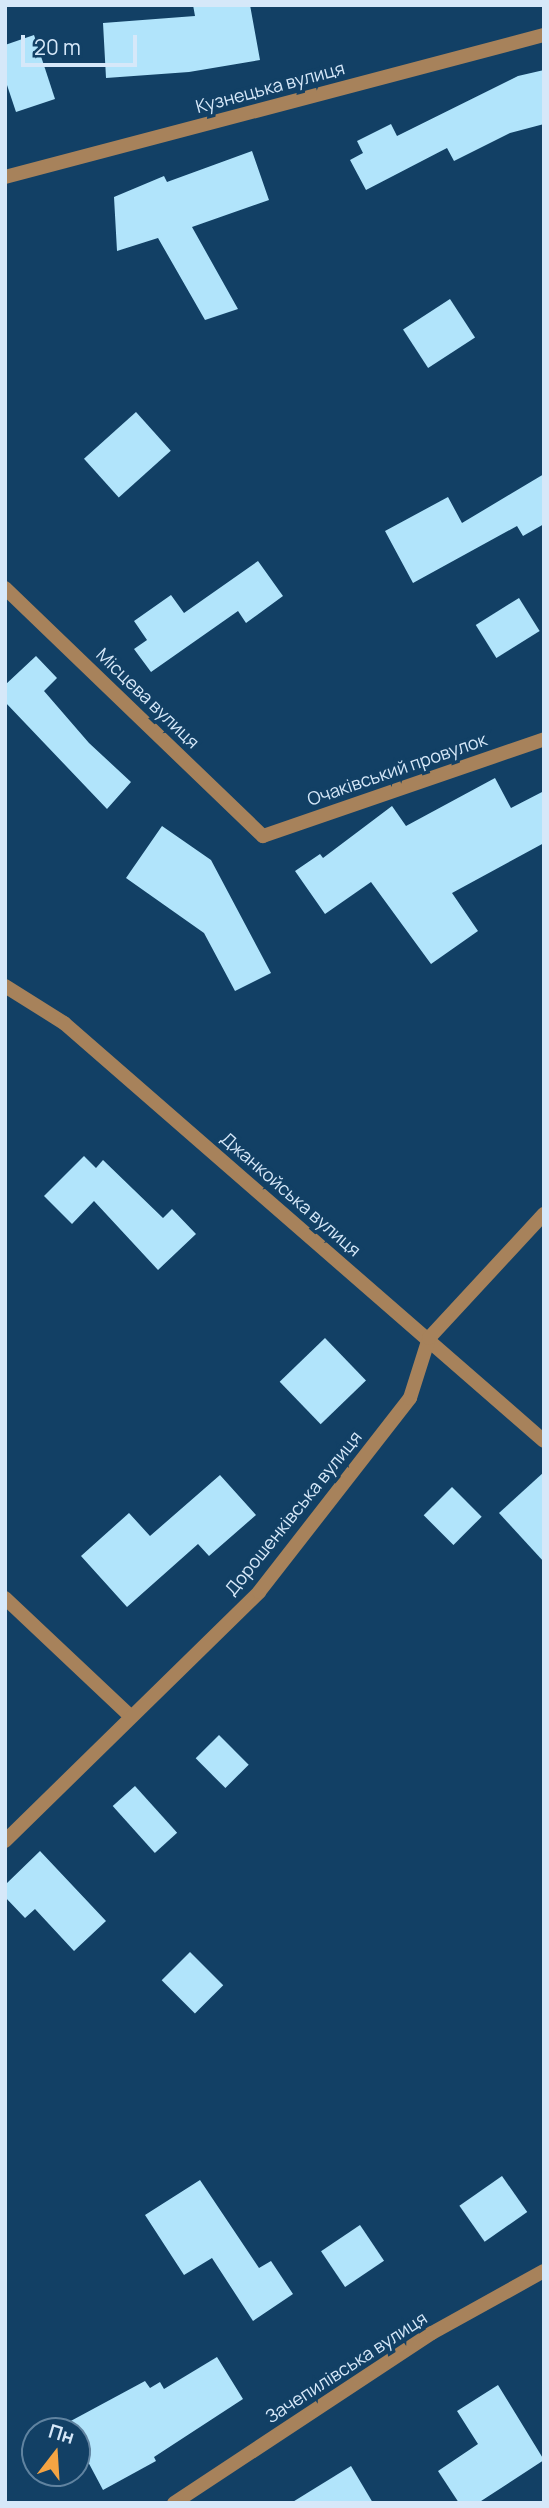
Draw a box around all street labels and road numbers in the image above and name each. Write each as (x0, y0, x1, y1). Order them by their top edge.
street label: Кузнецька вулиця (193, 57, 347, 117)
street label: Місцева вулиця (92, 643, 204, 753)
street label: Очаківський провулок (304, 728, 490, 810)
street label: Джанкойська вулиця (217, 1127, 365, 1261)
street label: Дорошенківська вулиця (220, 1426, 366, 1600)
street label: Зачепилівська вулиця (261, 2307, 431, 2427)

